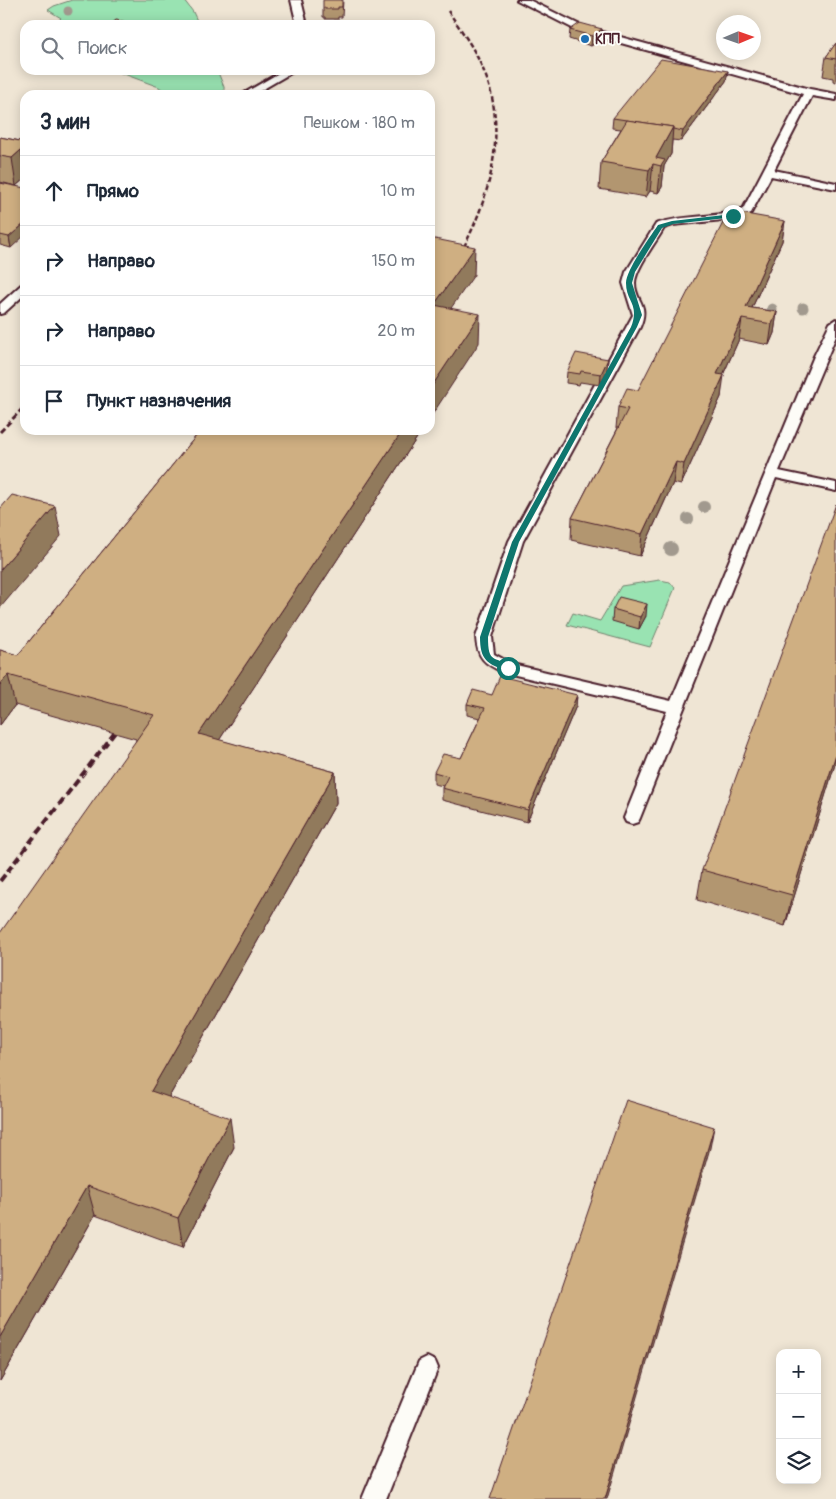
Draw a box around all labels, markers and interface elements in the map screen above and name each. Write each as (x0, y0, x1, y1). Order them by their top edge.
north arrow (716, 15, 761, 60)
search box (20, 20, 435, 75)
place label: КПП (595, 31, 620, 48)
marker: КПП (579, 33, 591, 45)
icon: search (38, 34, 66, 62)
text: Поиск (78, 36, 128, 60)
text: 3 мин (40, 109, 90, 136)
text: Пешком · 180 m (304, 113, 415, 133)
icon: ahead (40, 177, 68, 205)
text: Прямо (87, 179, 139, 203)
text: 10 m (380, 181, 415, 201)
route end (722, 205, 745, 228)
icon: right (40, 247, 68, 275)
text: Направо (87, 249, 155, 273)
text: 150 m (371, 251, 415, 271)
icon: right (40, 317, 68, 345)
text: Направо (87, 319, 155, 343)
text: 20 m (377, 321, 415, 341)
icon: arrive (40, 387, 68, 415)
text: Пункт назначения (87, 389, 231, 413)
route start (497, 657, 520, 680)
map controls (776, 1349, 821, 1484)
button: + (776, 1349, 821, 1394)
button: − (776, 1394, 821, 1439)
button: layers (776, 1439, 821, 1484)

